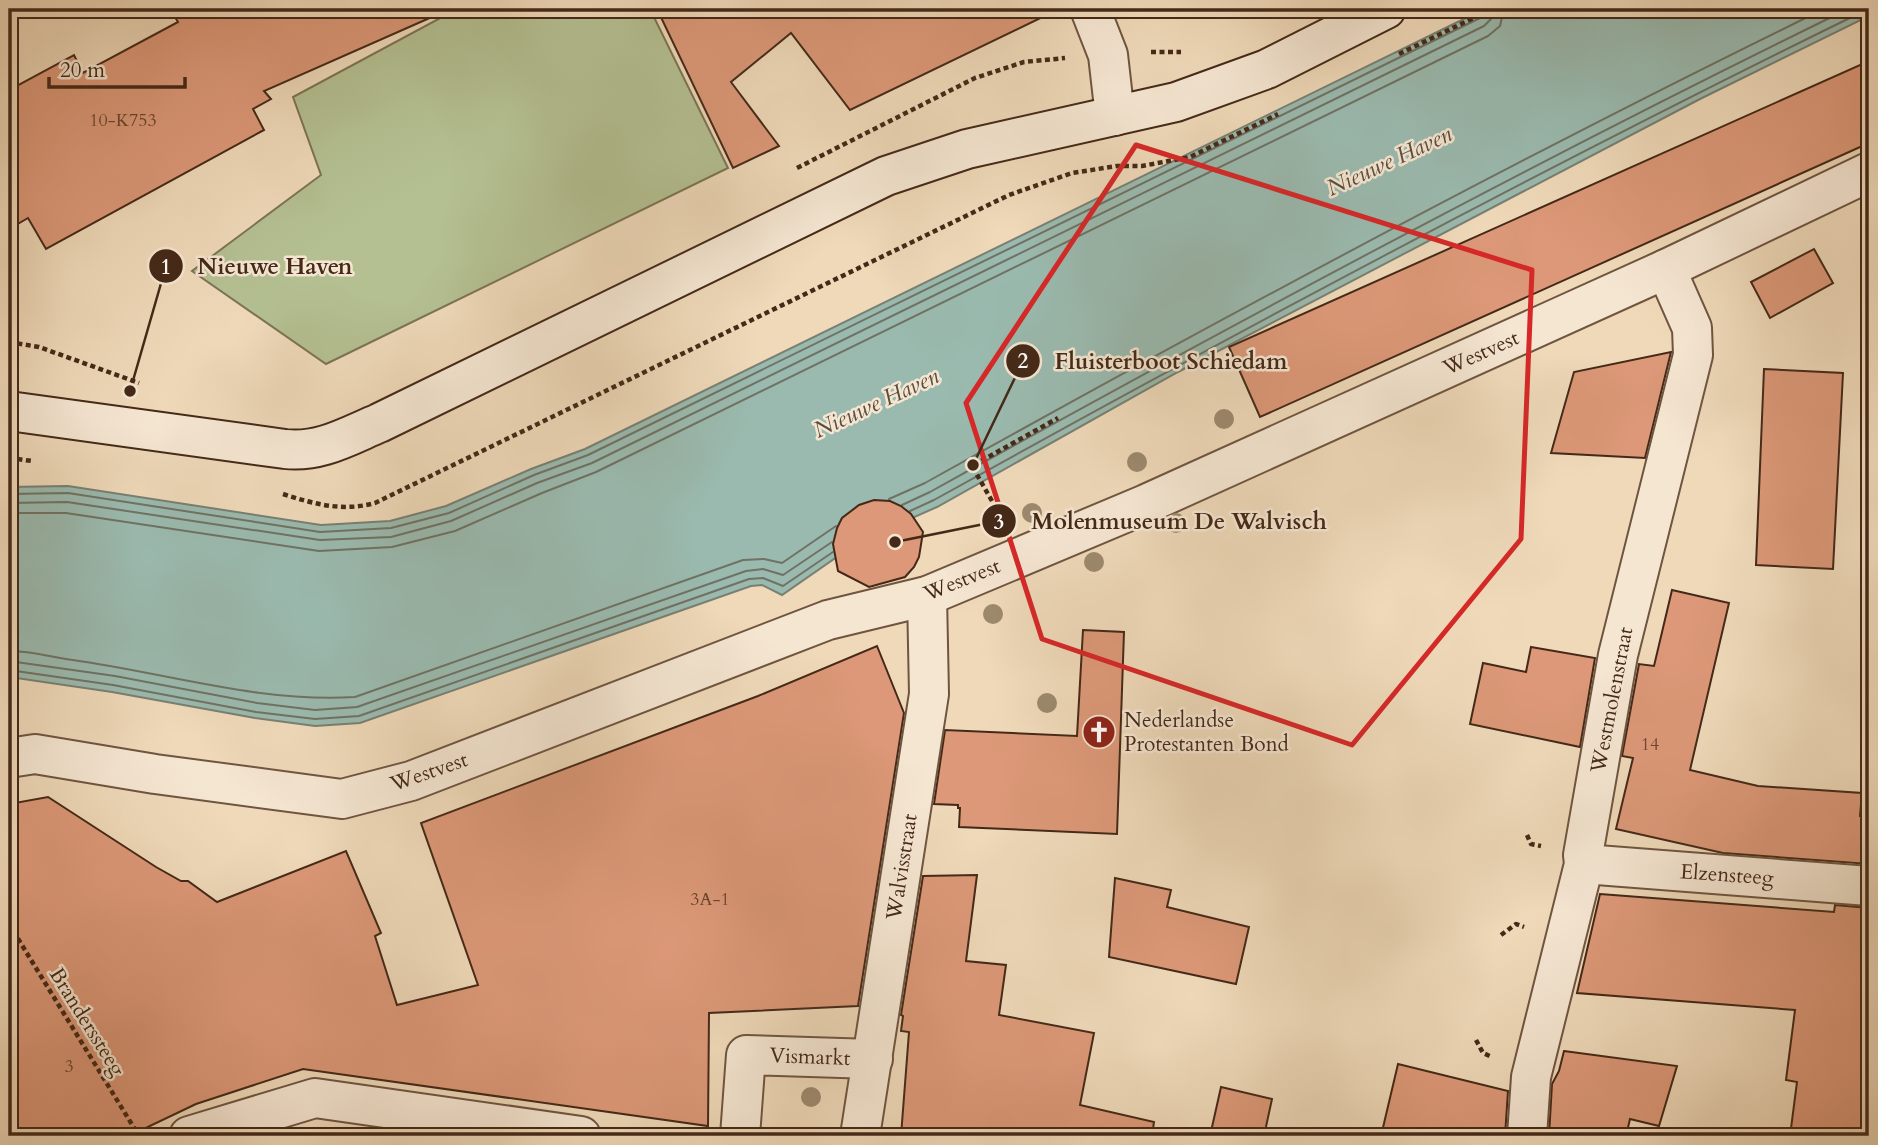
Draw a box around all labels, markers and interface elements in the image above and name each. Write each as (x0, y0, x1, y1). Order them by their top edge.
scale bar (49, 46, 186, 90)
text: 20 m (60, 56, 105, 85)
house number: 10-K753 (89, 108, 157, 133)
water label: Nieuwe Haven (1321, 118, 1457, 204)
callout: Nieuwe Haven (149, 244, 367, 288)
text: Nieuwe Haven (197, 251, 353, 282)
text: 1 (161, 253, 171, 282)
street label: Westvest (1438, 323, 1524, 383)
callout: Fluisterboot Schiedam (1006, 339, 1302, 383)
text: Fluisterboot Schiedam (1055, 346, 1288, 377)
text: 2 (1018, 347, 1029, 376)
water label: Nieuwe Haven (808, 360, 944, 446)
callout: Molenmuseum De Walvisch (982, 499, 1340, 543)
text: Molenmuseum De Walvisch (1031, 506, 1327, 537)
text: 3 (994, 508, 1004, 537)
street label: Westvest (918, 551, 1005, 609)
street label: Westmolenstraat (1583, 624, 1640, 777)
place label: Nederlandse Protestanten Bond (1124, 706, 1289, 759)
church icon: Nederlandse Protestanten Bond (1080, 713, 1118, 751)
house number: 14 (1641, 732, 1659, 757)
street label: Westvest (385, 745, 472, 799)
street label: Walvisstraat (879, 811, 925, 923)
street label: Elzensteeg (1679, 857, 1775, 893)
house number: 3A-1 (690, 887, 730, 912)
street label: Branderssteeg (42, 962, 132, 1082)
street label: Vismarkt (769, 1041, 851, 1073)
house number: 3 (64, 1054, 74, 1079)

